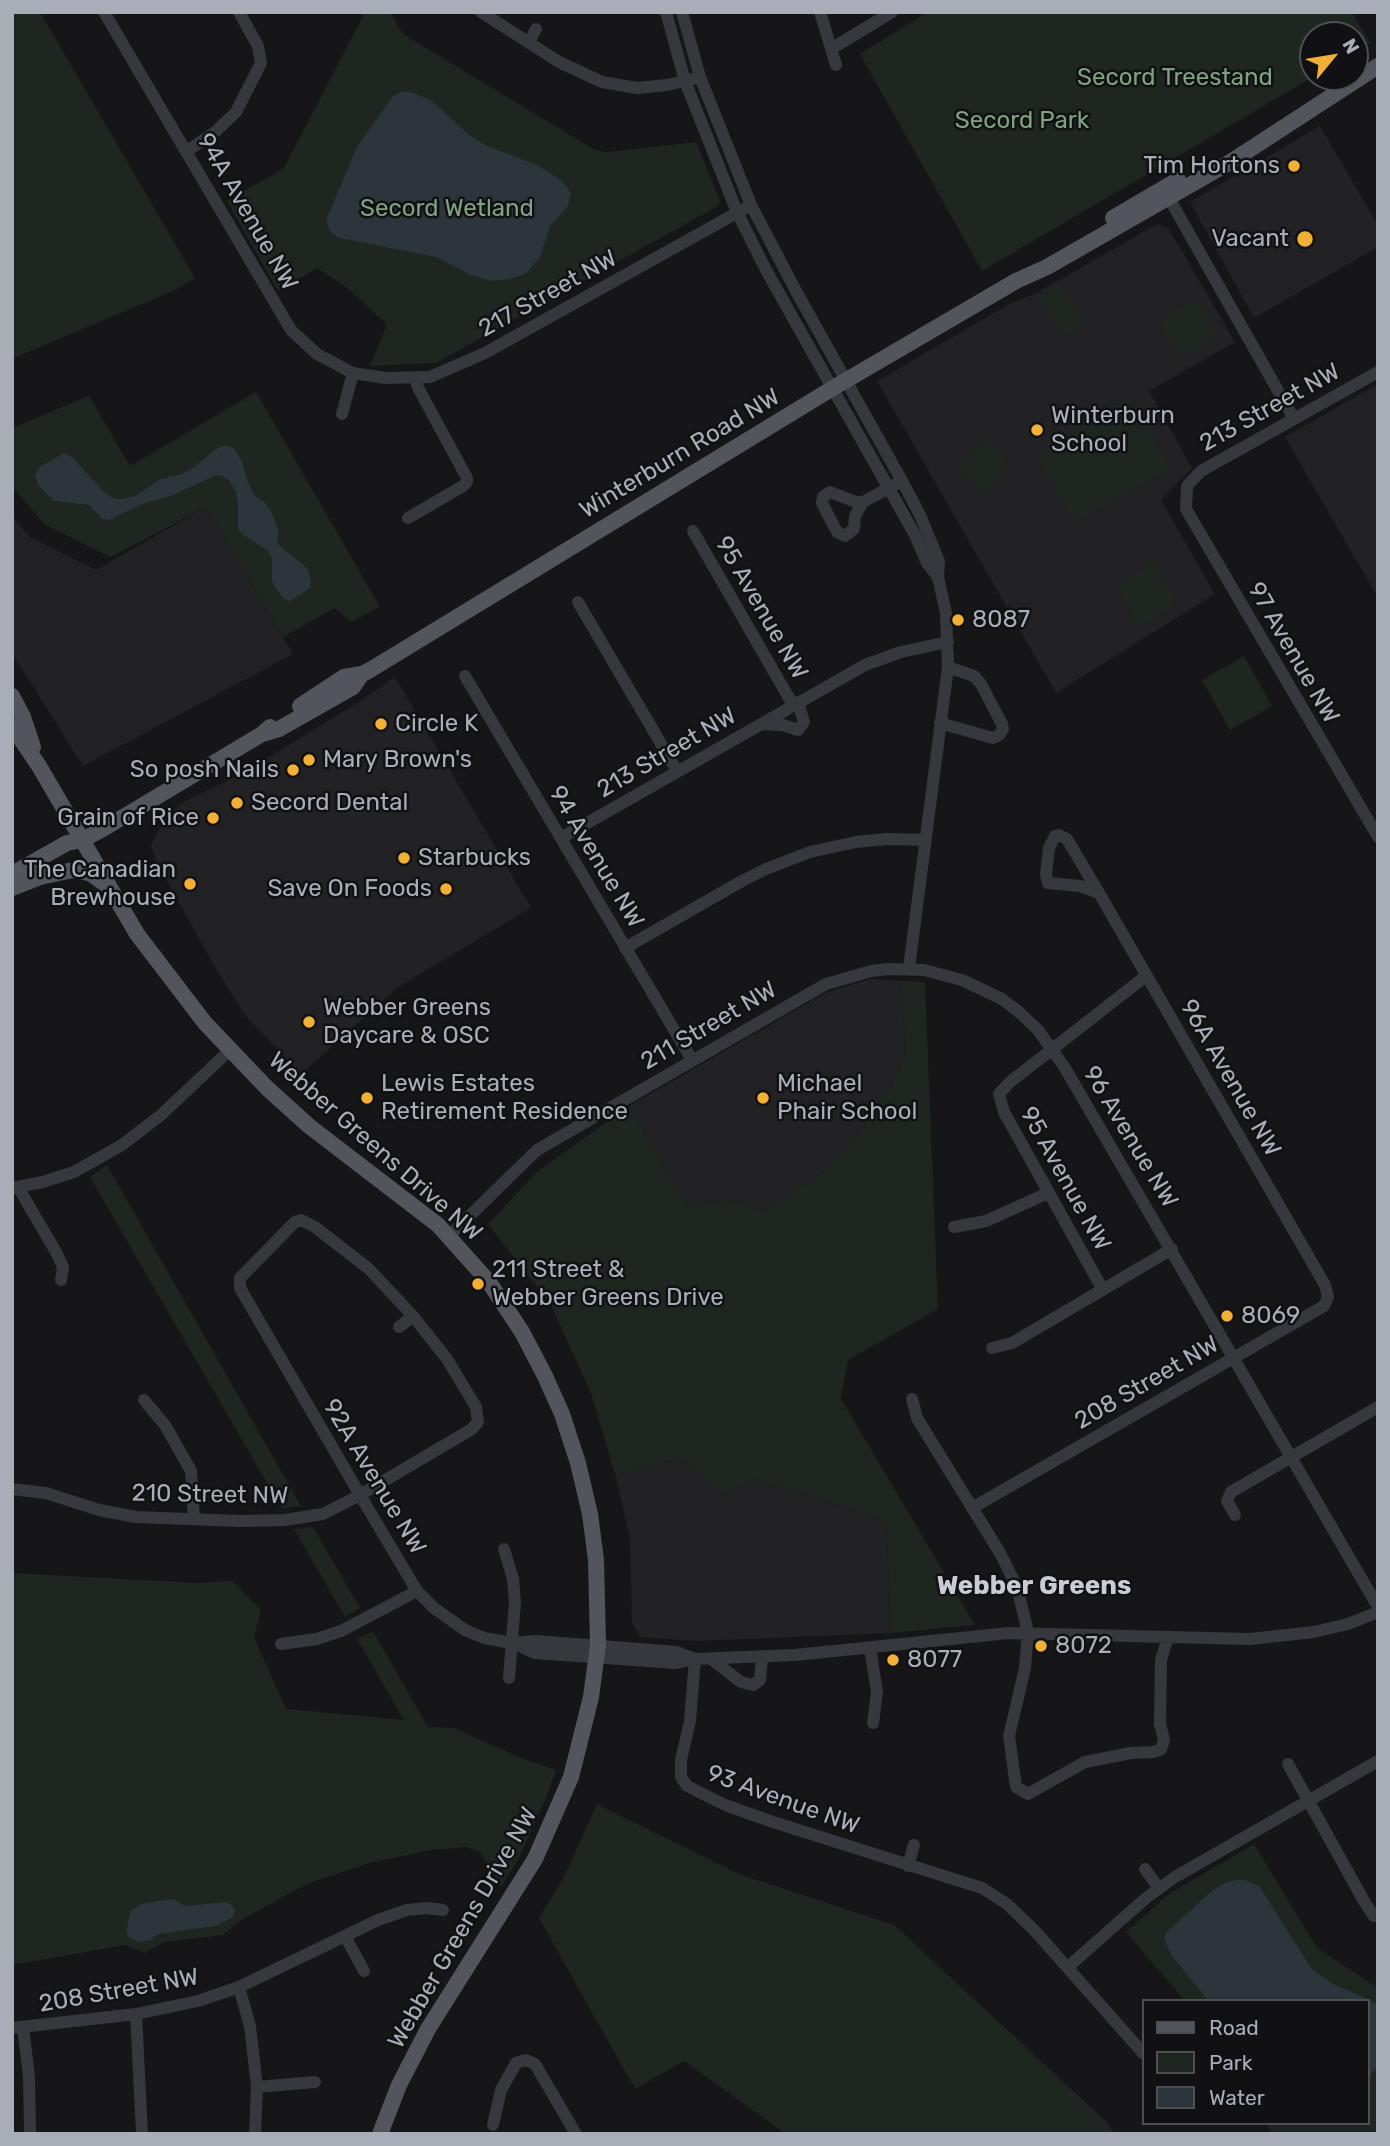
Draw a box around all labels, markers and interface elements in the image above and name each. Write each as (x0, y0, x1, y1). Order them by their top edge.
north arrow (1299, 21, 1369, 91)
text: N (1338, 35, 1364, 58)
park label: Secord Treestand (1077, 64, 1273, 92)
park label: Secord Park (955, 107, 1089, 135)
street label: 94A Avenue NW (190, 128, 304, 296)
place label: Tim Hortons (1143, 152, 1280, 180)
marker: Tim Hortons (1286, 158, 1302, 174)
park label: Secord Wetland (360, 195, 534, 223)
place label: Vacant (1211, 225, 1289, 253)
marker: Vacant (1295, 229, 1315, 249)
street label: 217 Street NW (474, 244, 622, 344)
street label: 213 Street NW (1195, 358, 1345, 458)
street label: Winterburn Road NW (575, 383, 785, 525)
place label: Winterburn School (1051, 402, 1175, 458)
marker: Winterburn School (1029, 422, 1045, 438)
street label: 95 Avenue NW (708, 531, 814, 685)
street label: 97 Avenue NW (1241, 577, 1345, 729)
place label: 8087 (972, 606, 1030, 634)
marker: 8087 (950, 612, 966, 628)
street label: 213 Street NW (592, 702, 742, 804)
place label: Circle K (395, 710, 479, 738)
marker: Circle K (373, 716, 389, 732)
place label: Mary Brown's (323, 746, 472, 774)
marker: Mary Brown's (301, 752, 317, 768)
place label: So posh Nails (130, 756, 279, 784)
marker: So posh Nails (285, 762, 301, 778)
street label: 94 Avenue NW (542, 781, 650, 933)
place label: Secord Dental (251, 789, 408, 817)
marker: Secord Dental (229, 795, 245, 811)
place label: Grain of Rice (57, 804, 199, 832)
marker: Grain of Rice (205, 810, 221, 826)
place label: Starbucks (418, 844, 531, 872)
marker: Starbucks (396, 850, 412, 866)
place label: The Canadian Brewhouse (24, 856, 176, 912)
place label: Save On Foods (267, 875, 432, 903)
marker: The Canadian Brewhouse (182, 876, 198, 892)
marker: Save On Foods (438, 881, 454, 897)
street label: 211 Street NW (636, 976, 782, 1076)
place label: Webber Greens Daycare & OSC (323, 994, 491, 1050)
street label: 96A Avenue NW (1173, 994, 1287, 1162)
marker: Webber Greens Daycare & OSC (301, 1014, 317, 1030)
street label: Webber Greens Drive NW (262, 1046, 488, 1248)
street label: 96 Avenue NW (1076, 1061, 1184, 1213)
place label: Lewis Estates Retirement Residence (381, 1070, 628, 1126)
place label: Michael Phair School (777, 1070, 917, 1126)
marker: Lewis Estates Retirement Residence (359, 1090, 375, 1106)
marker: Michael Phair School (755, 1090, 771, 1106)
street label: 95 Avenue NW (1014, 1102, 1116, 1256)
place label: 211 Street & Webber Greens Drive (492, 1256, 724, 1312)
marker: 211 Street & Webber Greens Drive (470, 1276, 486, 1292)
place label: 8069 (1241, 1302, 1300, 1330)
marker: 8069 (1219, 1308, 1235, 1324)
street label: 208 Street NW (1070, 1330, 1224, 1436)
street label: 92A Avenue NW (316, 1394, 432, 1560)
street label: 210 Street NW (131, 1479, 289, 1511)
district label: Webber Greens (937, 1570, 1131, 1602)
place label: 8072 (1055, 1632, 1112, 1660)
marker: 8072 (1033, 1638, 1049, 1654)
place label: 8077 (907, 1646, 962, 1674)
marker: 8077 (885, 1652, 901, 1668)
street label: 93 Avenue NW (703, 1759, 863, 1841)
street label: Webber Greens Drive NW (382, 1802, 544, 2054)
street label: 208 Street NW (37, 1963, 201, 2019)
legend (1142, 1999, 1369, 2125)
text: Road (1209, 2015, 1259, 2040)
text: Park (1209, 2050, 1253, 2075)
text: Water (1209, 2085, 1265, 2110)

